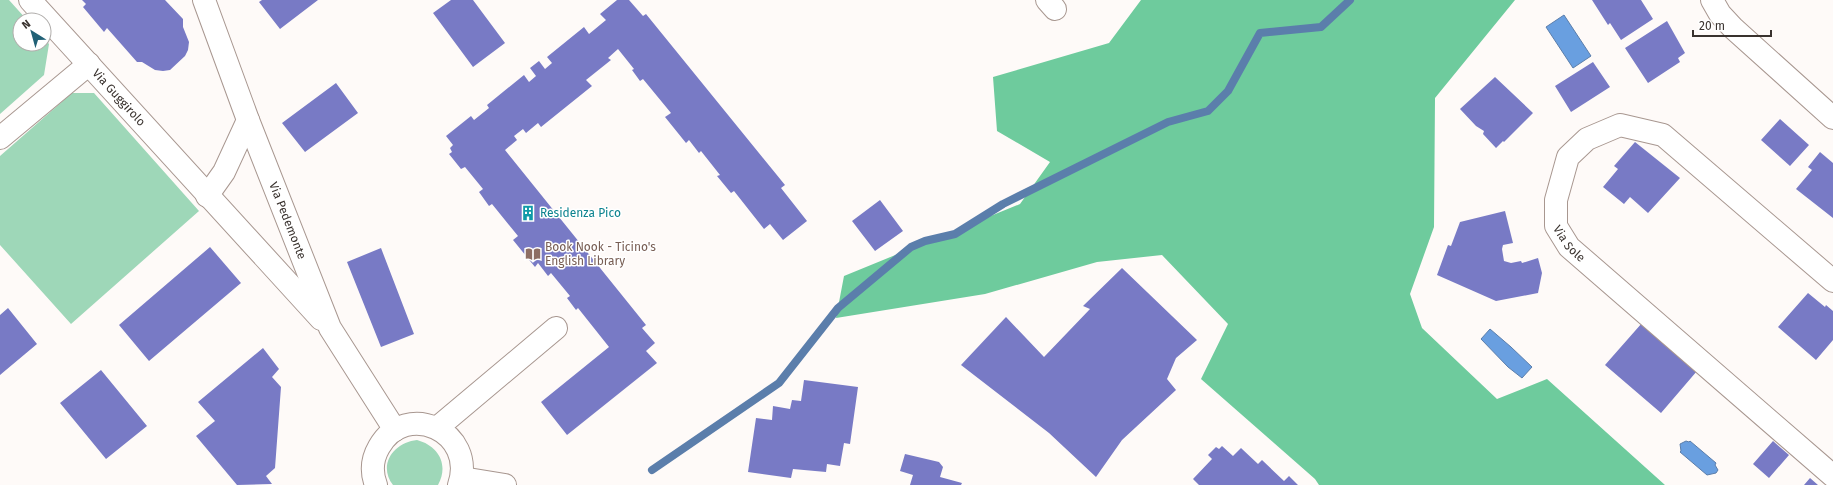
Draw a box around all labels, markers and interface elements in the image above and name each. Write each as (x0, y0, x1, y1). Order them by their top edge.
north arrow (12, 12, 52, 52)
scale bar (1693, 12, 1771, 38)
text: N (19, 17, 33, 32)
text: 20 m (1699, 19, 1725, 33)
street label: Via Guggirolo (90, 66, 148, 129)
street label: Via Pedemonte (266, 180, 309, 261)
building icon: Residenza Pico (519, 204, 537, 222)
place label: Residenza Pico (540, 206, 621, 220)
street label: Via Sole (1550, 223, 1588, 265)
place label: Book Nook - Ticino's English Library (545, 240, 656, 268)
library icon: Book Nook - Ticino's English Library (524, 245, 542, 263)

